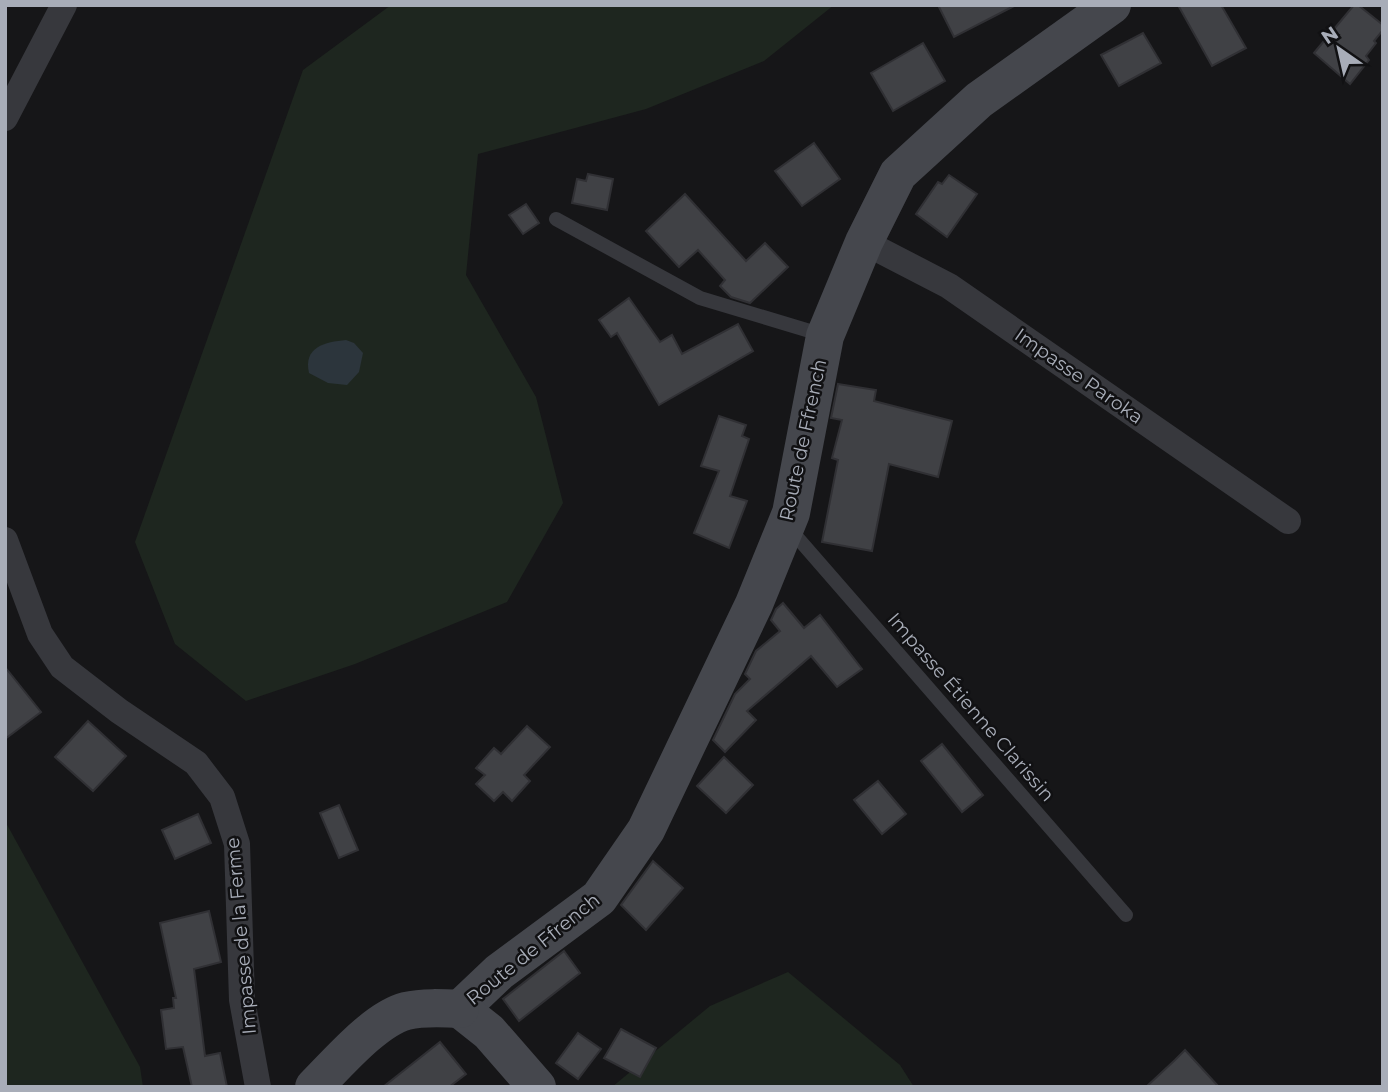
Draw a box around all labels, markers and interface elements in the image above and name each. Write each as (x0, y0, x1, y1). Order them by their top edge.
north arrow (1304, 14, 1374, 84)
text: N (1317, 21, 1343, 49)
street label: Impasse Paroka (1010, 323, 1148, 429)
street label: Route de Ffrench (775, 357, 831, 523)
street label: Impasse Étienne Clarissin (883, 608, 1059, 806)
street label: Impasse de la Ferme (221, 836, 261, 1036)
street label: Route de Ffrench (462, 888, 604, 1010)

